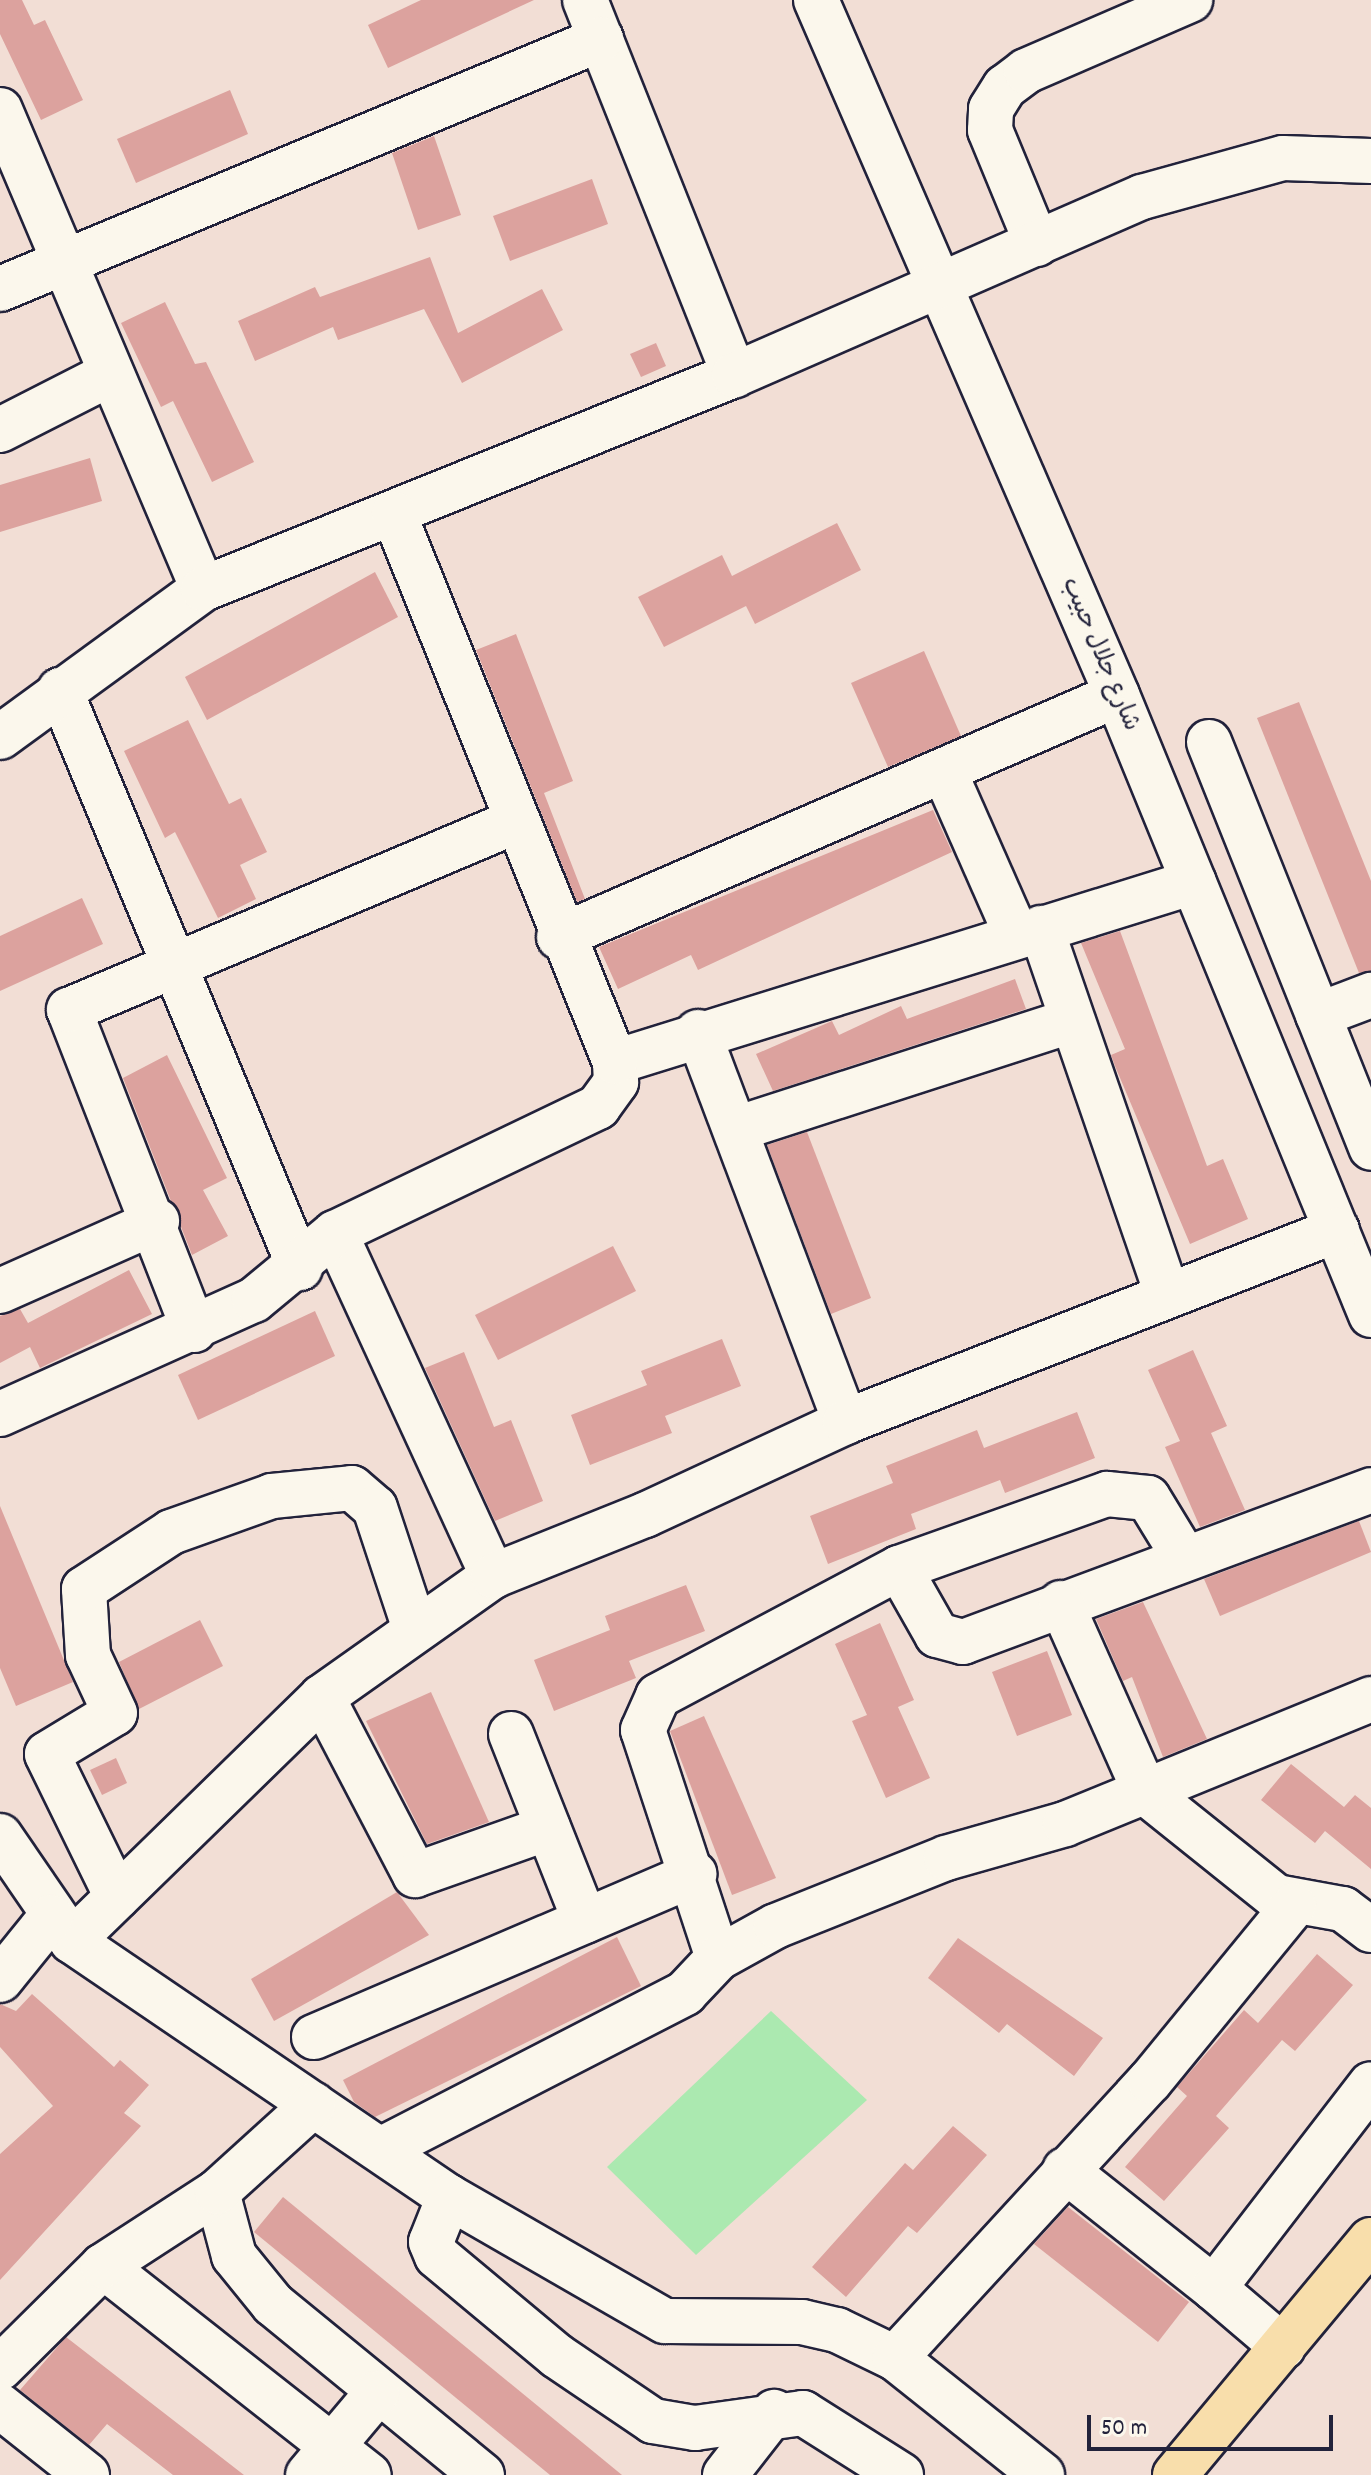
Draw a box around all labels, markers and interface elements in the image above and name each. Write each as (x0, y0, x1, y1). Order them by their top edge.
street label: شارع جلال حبيب (1054, 574, 1144, 736)
scale bar (1091, 2399, 1337, 2449)
text: 50 m (1101, 2412, 1147, 2446)

